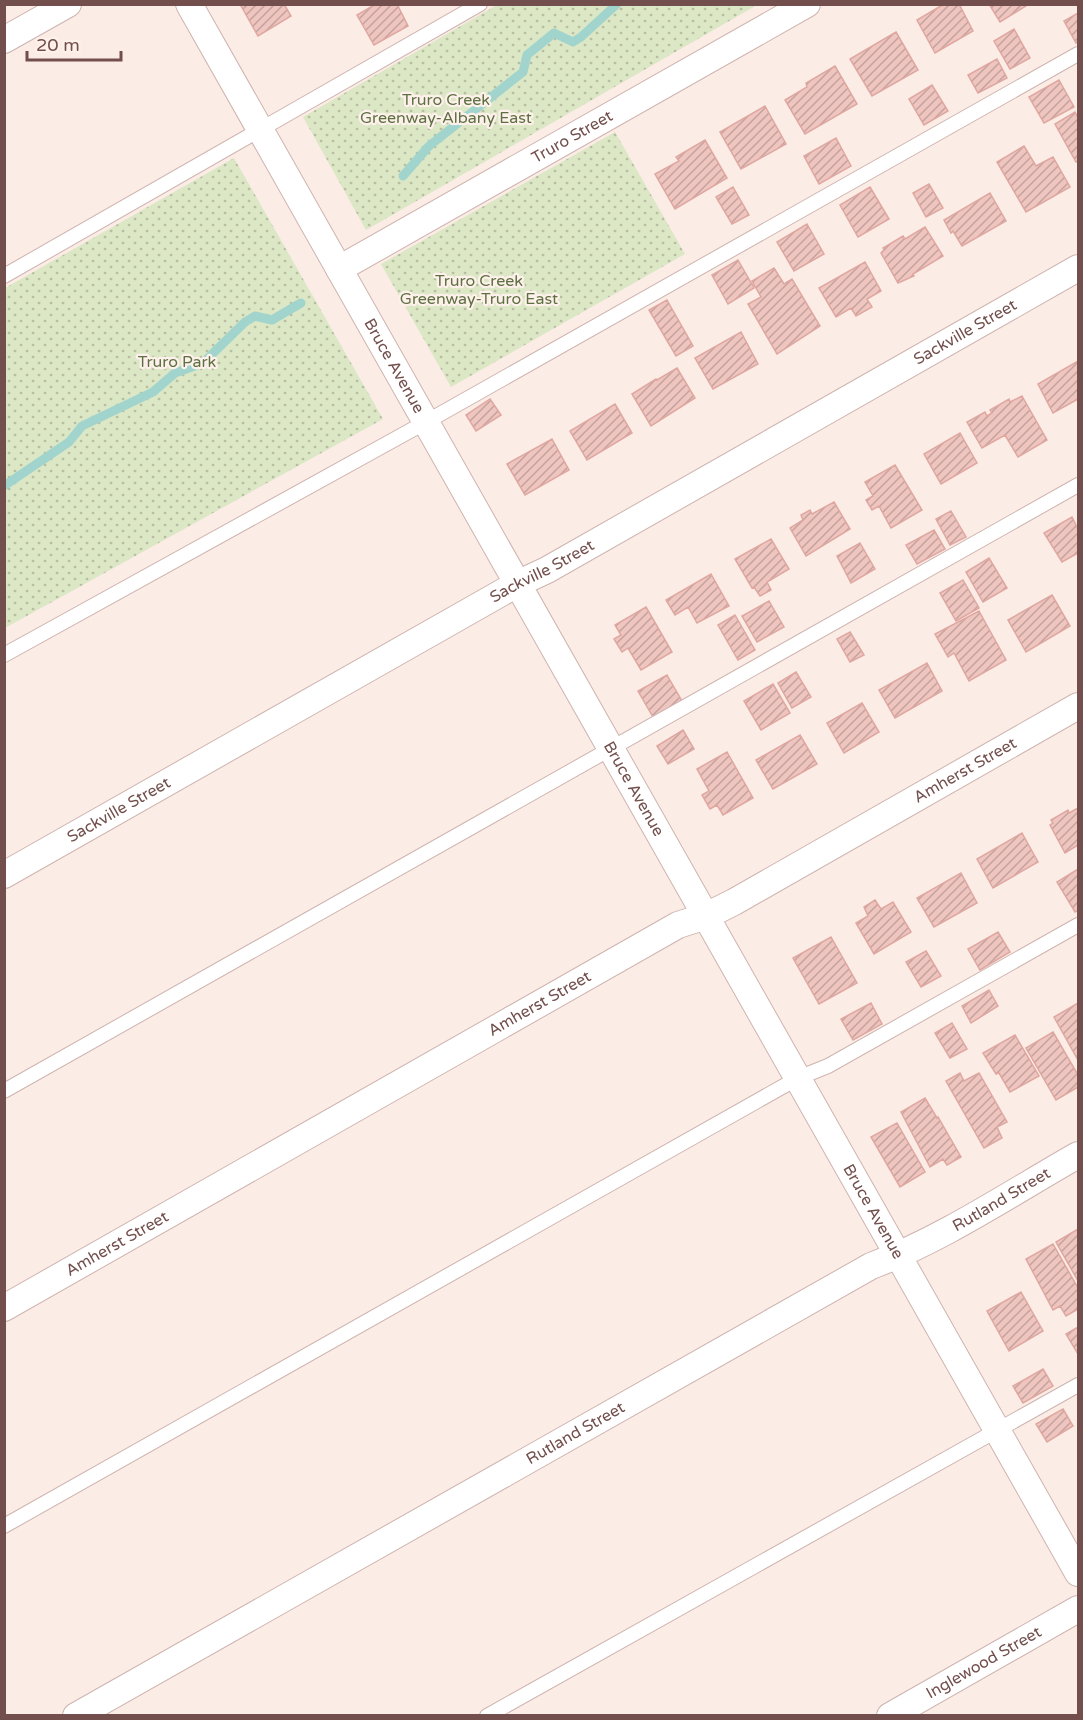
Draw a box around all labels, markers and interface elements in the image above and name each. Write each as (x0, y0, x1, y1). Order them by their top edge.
scale bar (27, 24, 122, 62)
text: 20 m (36, 34, 80, 56)
park label: Truro Creek Greenway-Albany East (360, 90, 532, 128)
street label: Truro Street (528, 106, 616, 168)
park label: Truro Creek Greenway-Truro East (400, 271, 558, 309)
street label: Sackville Street (910, 295, 1020, 369)
street label: Bruce Avenue (359, 315, 429, 417)
park label: Truro Park (138, 352, 217, 372)
street label: Sackville Street (486, 535, 598, 607)
street label: Amherst Street (910, 733, 1020, 807)
street label: Bruce Avenue (599, 738, 668, 840)
street label: Sackville Street (64, 773, 174, 847)
street label: Amherst Street (485, 967, 595, 1041)
street label: Bruce Avenue (838, 1161, 908, 1263)
street label: Rutland Street (949, 1163, 1054, 1236)
street label: Amherst Street (62, 1207, 172, 1281)
street label: Rutland Street (523, 1397, 628, 1469)
street label: Inglewood Street (923, 1622, 1045, 1703)

